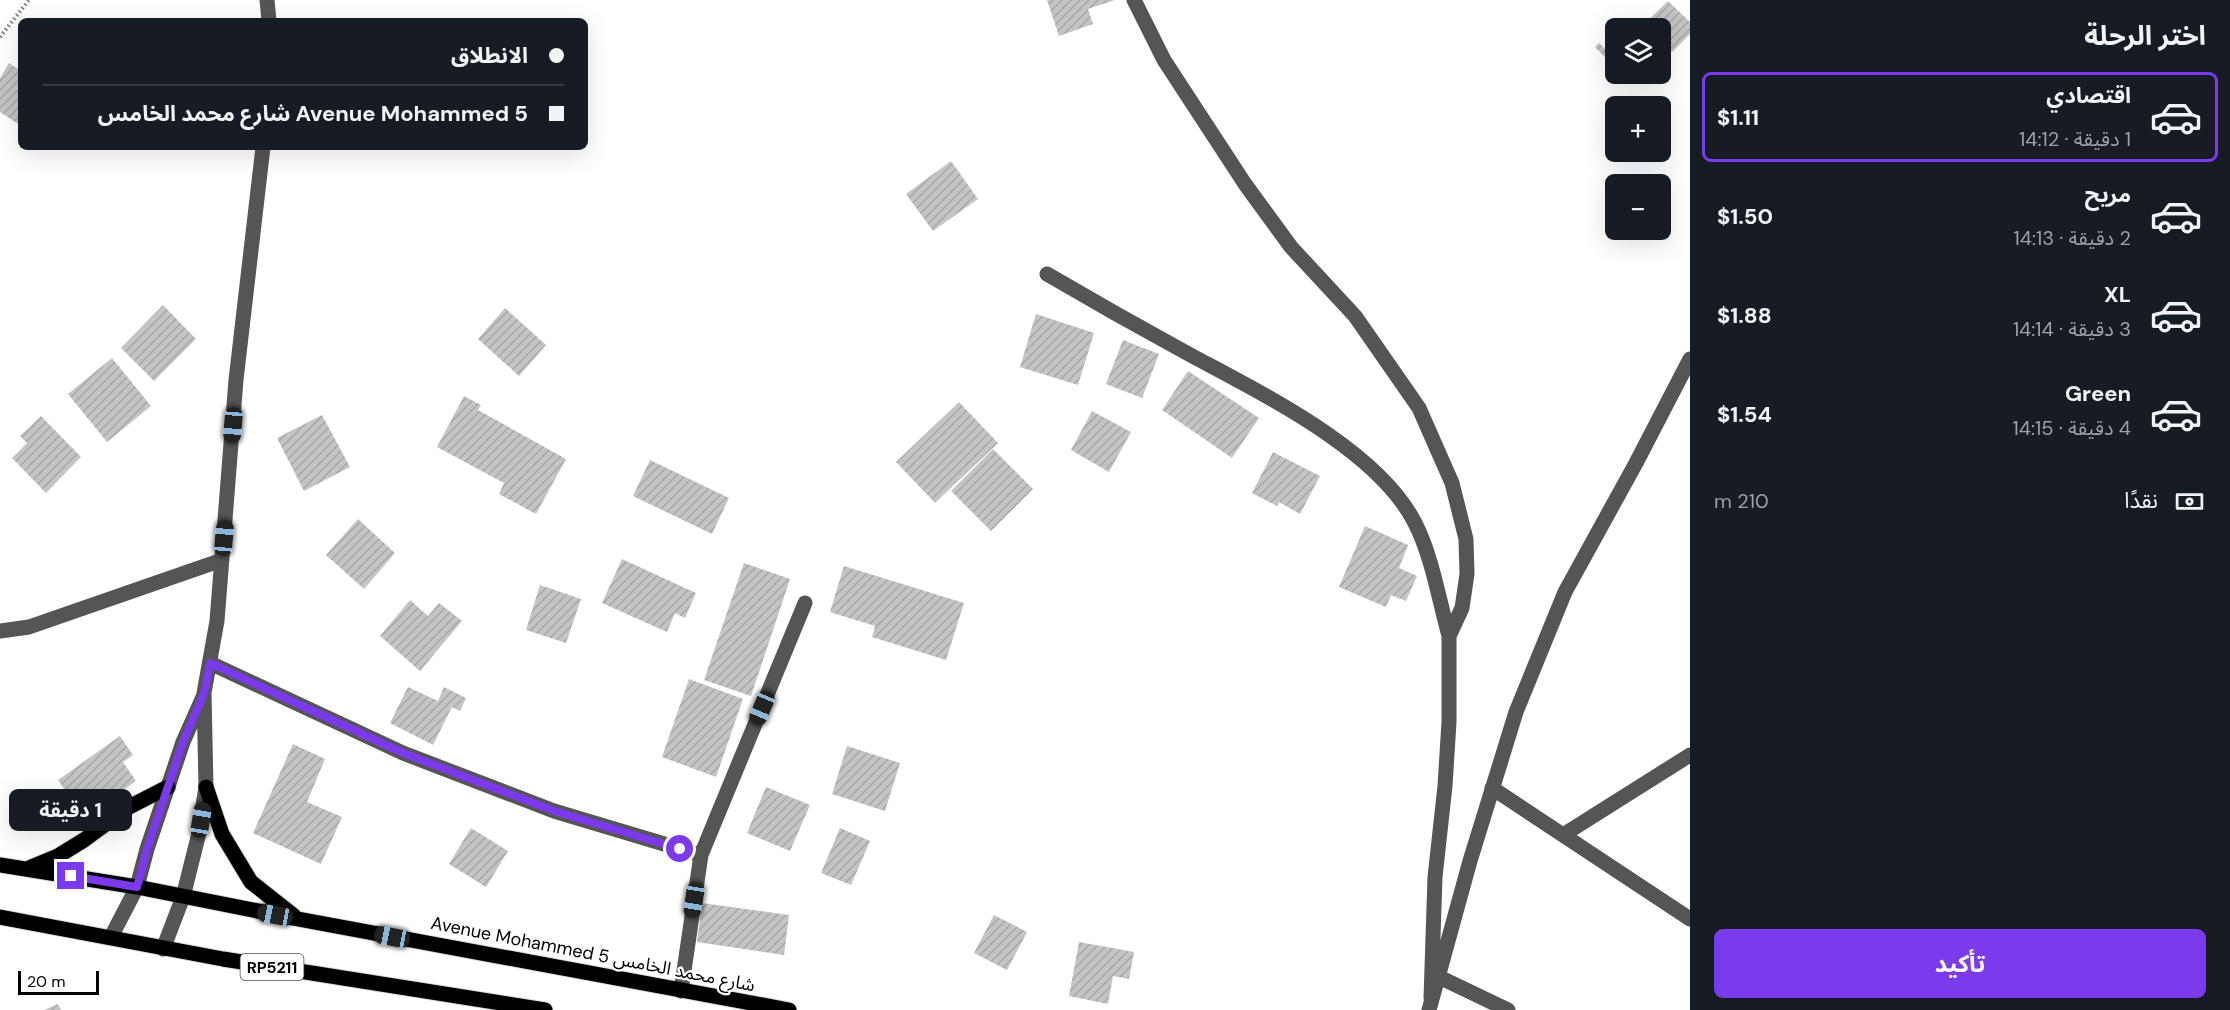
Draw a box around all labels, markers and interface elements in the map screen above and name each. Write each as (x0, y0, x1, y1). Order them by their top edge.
map controls (1605, 18, 1671, 240)
button: layers (1605, 18, 1671, 84)
text: اختر الرحلة (2084, 18, 2206, 53)
text: الانطلاق (451, 41, 528, 70)
text: اقتصادي (2046, 81, 2131, 110)
icon: car (2149, 90, 2203, 144)
button: + (1605, 96, 1671, 162)
text: Avenue Mohammed 5 شارع محمد الخامس (98, 99, 528, 128)
text: $1.11 (1717, 103, 1759, 132)
text: 1 دقيقة · 14:12 (2019, 126, 2131, 152)
button: − (1605, 174, 1671, 240)
text: مريح (2085, 180, 2131, 209)
icon: car (2149, 189, 2203, 243)
text: $1.50 (1717, 202, 1773, 231)
text: 2 دقيقة · 14:13 (2014, 225, 2131, 251)
text: XL (2104, 280, 2131, 309)
icon: car (2149, 288, 2203, 342)
text: $1.88 (1717, 301, 1772, 330)
text: 3 دقيقة · 14:14 (2013, 316, 2131, 342)
text: Green (2065, 379, 2131, 408)
icon: car (2149, 387, 2203, 441)
text: $1.54 (1717, 400, 1772, 429)
car (222, 406, 244, 444)
text: 4 دقيقة · 14:15 (2013, 415, 2131, 441)
icon: cash (2173, 485, 2206, 518)
text: نقدًا (2124, 486, 2158, 515)
text: 210 m (1714, 488, 1769, 514)
car (213, 519, 235, 557)
car (747, 688, 777, 728)
callout: 1 دقيقة (10, 789, 132, 831)
text: 1 دقيقة (39, 797, 102, 823)
car (189, 801, 213, 839)
route start (666, 835, 693, 862)
route end (57, 862, 84, 889)
car (682, 881, 706, 919)
car (256, 903, 294, 927)
street label: Avenue Mohammed 5 شارع محمد الخامس (429, 911, 757, 999)
car (373, 925, 411, 949)
button: تأكيد (1714, 929, 2206, 998)
road number: RP5211 (240, 954, 304, 980)
scale bar (18, 968, 99, 996)
text: 20 m (27, 971, 66, 992)

